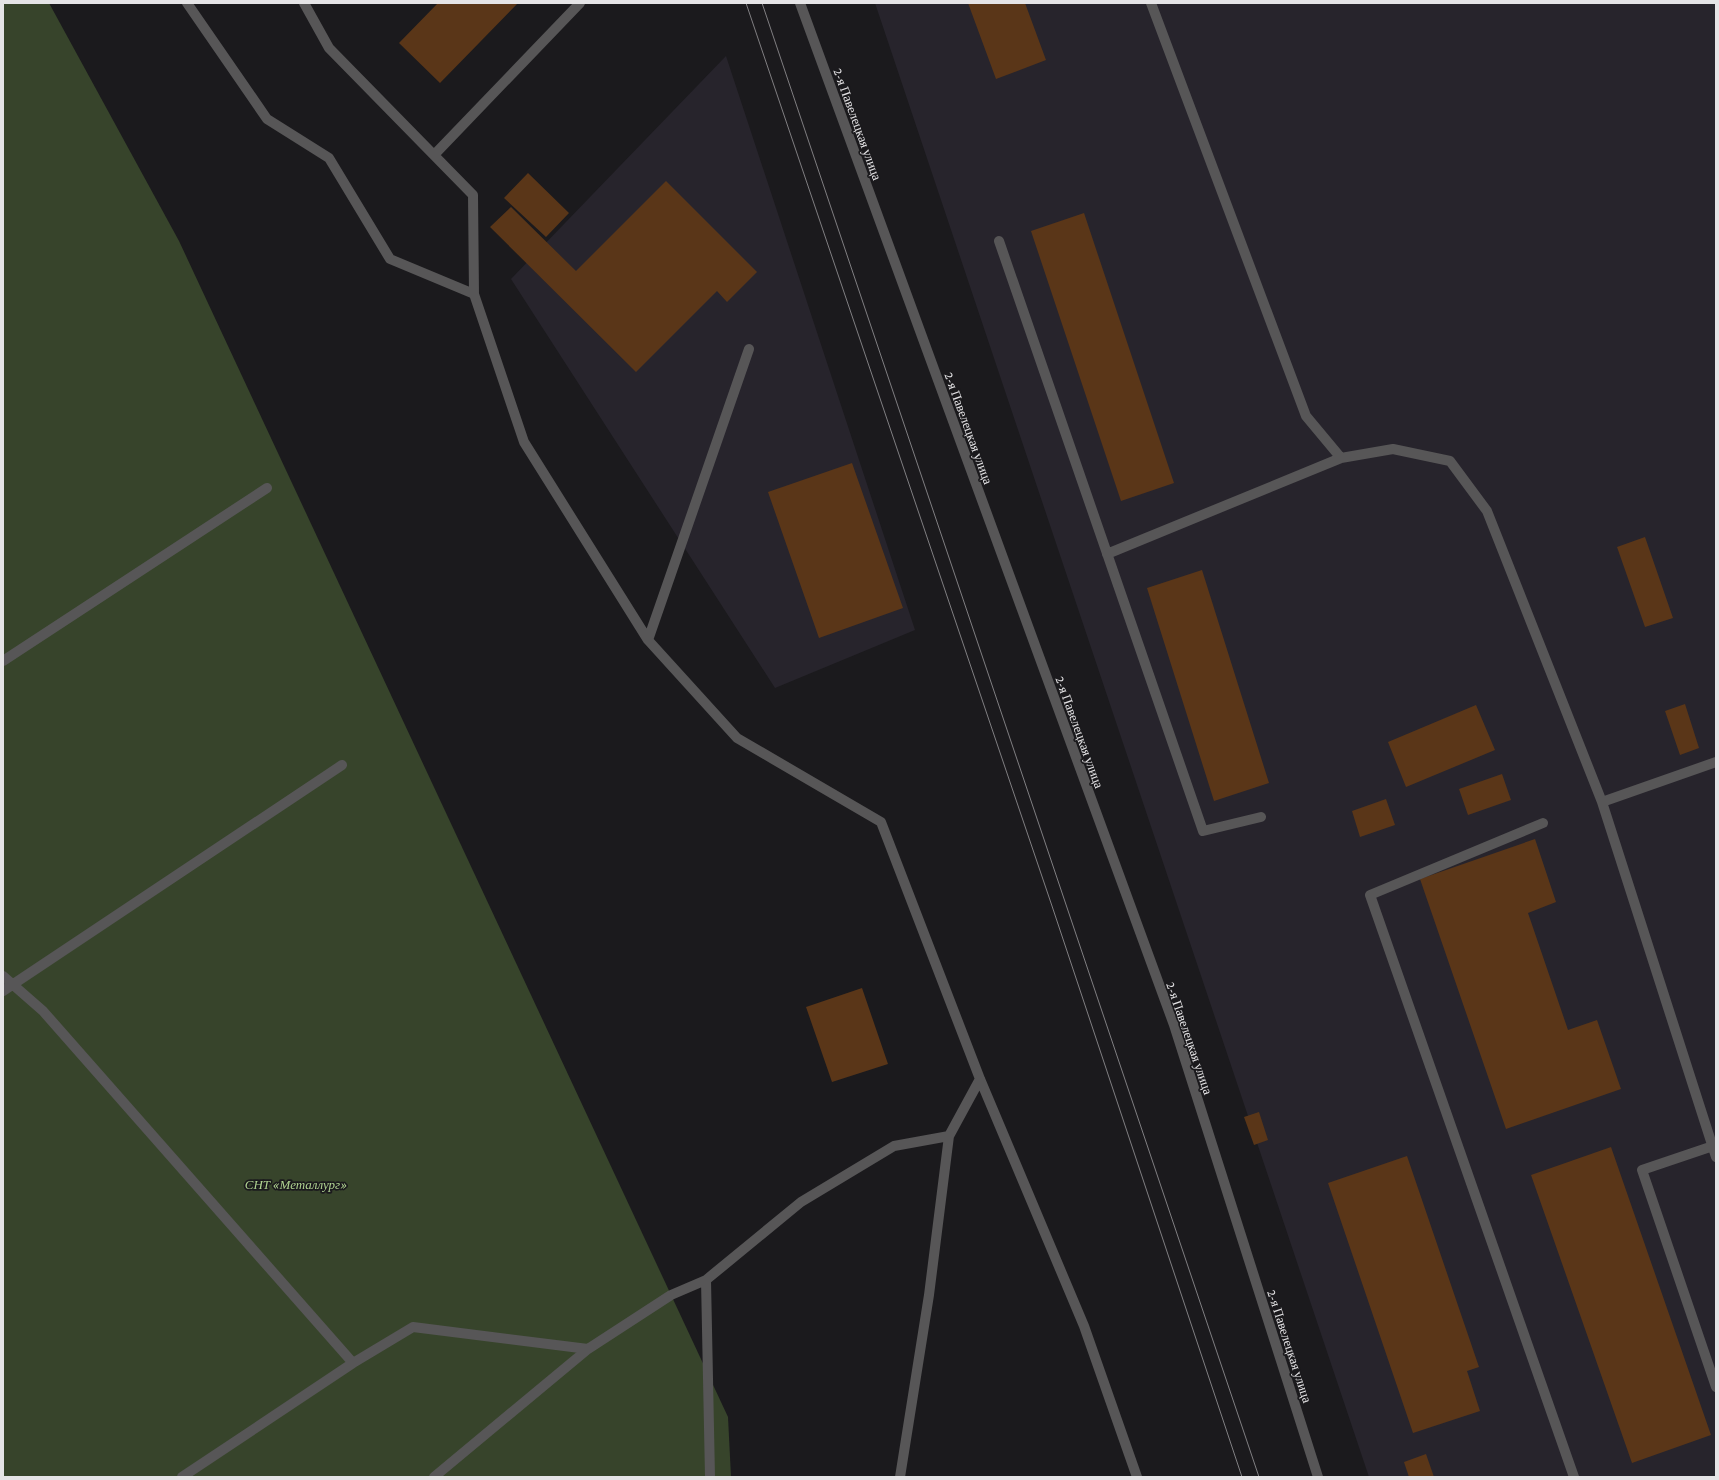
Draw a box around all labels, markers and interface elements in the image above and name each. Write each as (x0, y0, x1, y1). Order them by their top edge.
street label: 2-я Павелецкая улица (830, 66, 885, 182)
street label: 2-я Павелецкая улица (941, 370, 996, 486)
street label: 2-я Павелецкая улица (1052, 674, 1107, 790)
street label: 2-я Павелецкая улица (1163, 980, 1216, 1097)
park label: СНТ «Металлург» (245, 1177, 347, 1192)
street label: 2-я Павелецкая улица (1264, 1288, 1315, 1405)

